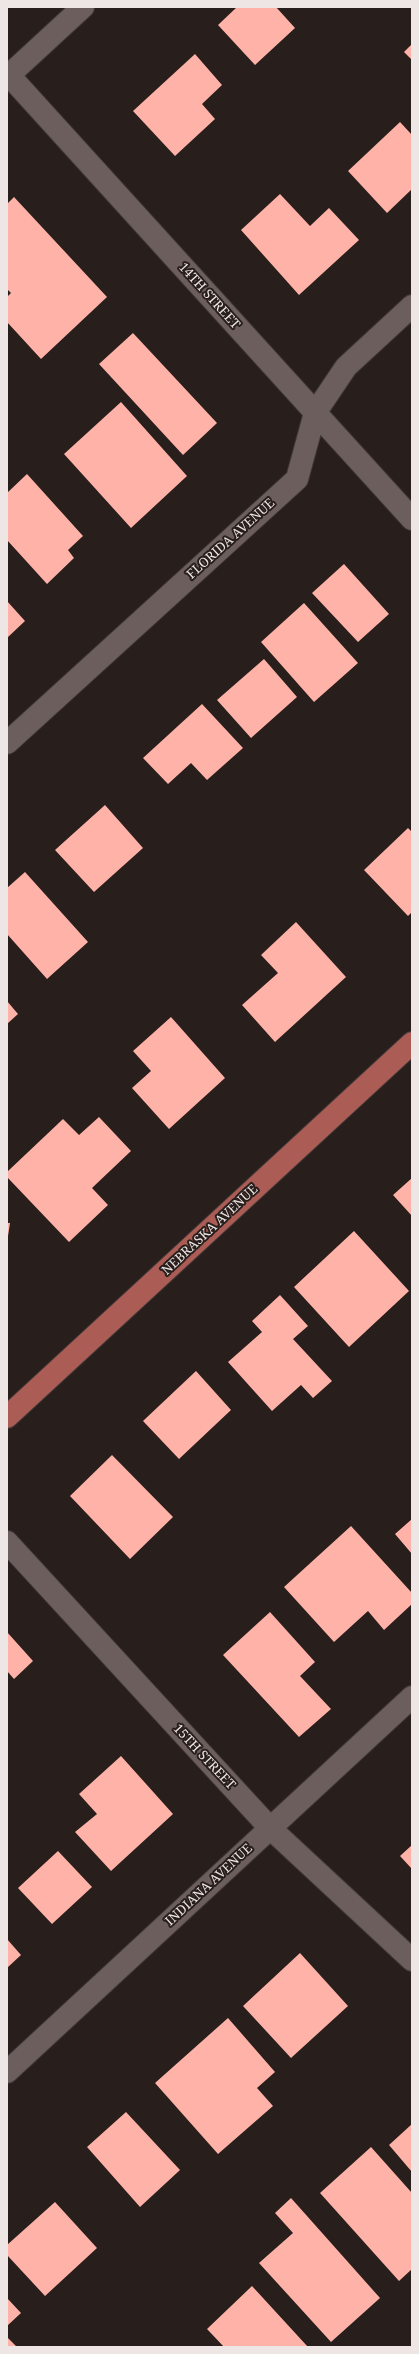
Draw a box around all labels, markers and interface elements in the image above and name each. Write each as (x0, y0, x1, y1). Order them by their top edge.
street label: 14TH STREET (175, 260, 243, 332)
street label: FLORIDA AVENUE (184, 495, 278, 583)
street label: NEBRASKA AVENUE (159, 1182, 261, 1278)
street label: 15TH STREET (170, 1721, 238, 1793)
street label: INDIANA AVENUE (162, 1841, 256, 1929)

